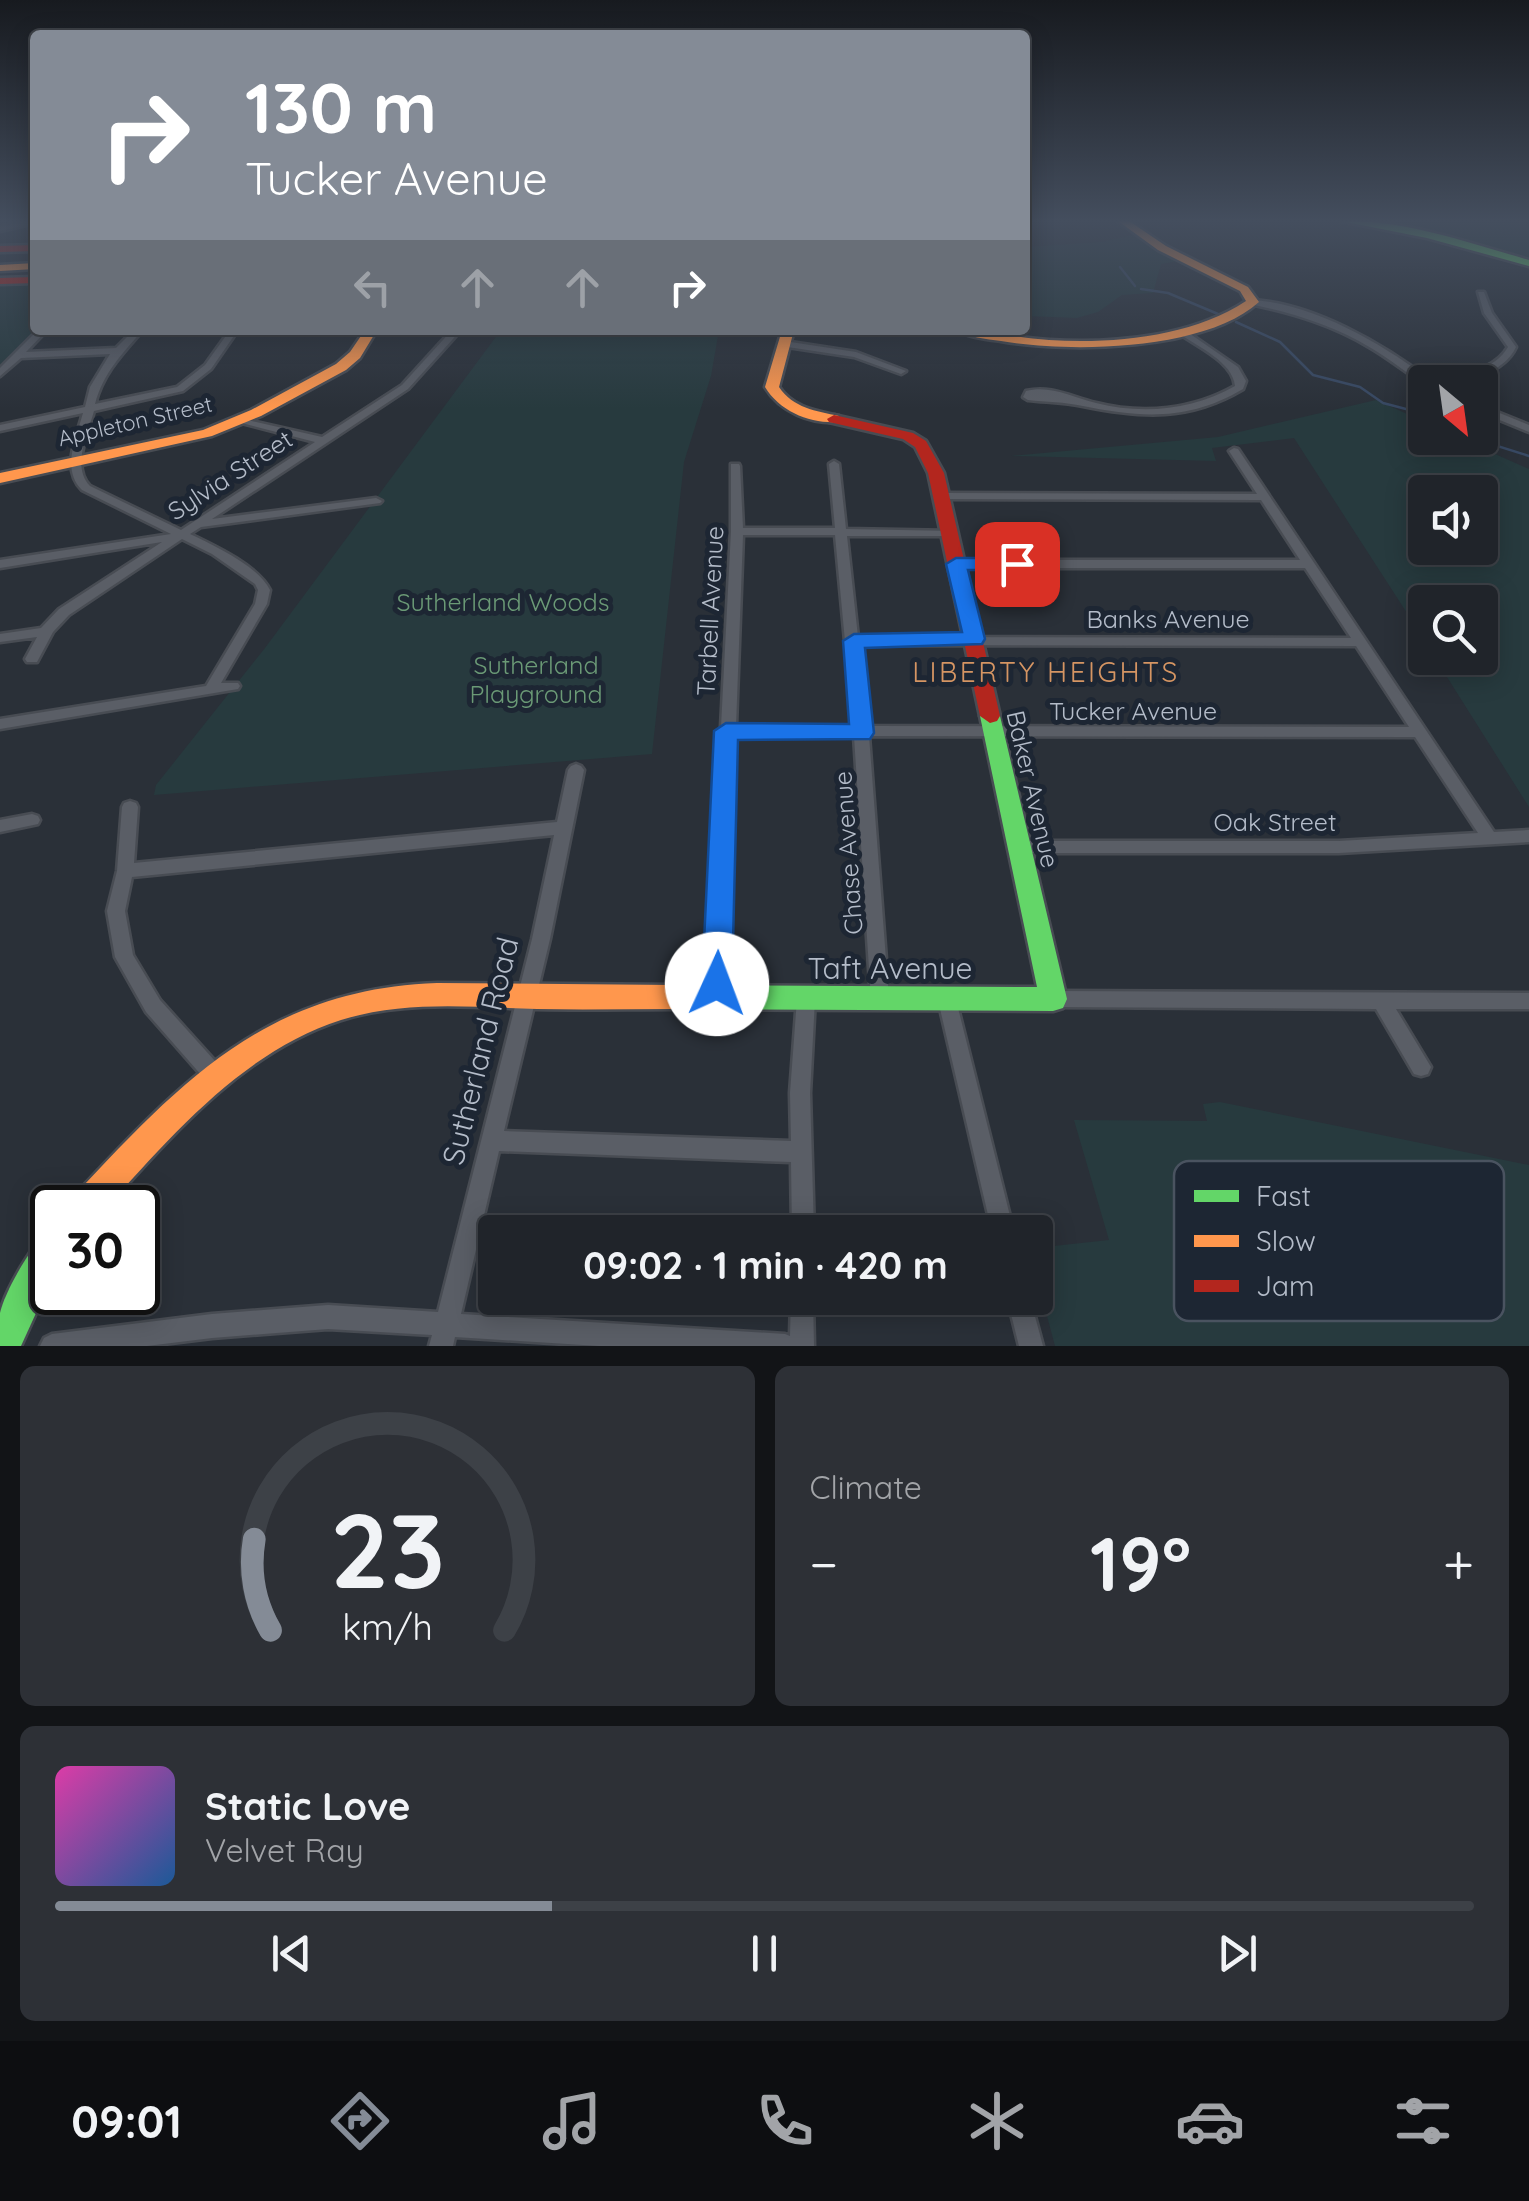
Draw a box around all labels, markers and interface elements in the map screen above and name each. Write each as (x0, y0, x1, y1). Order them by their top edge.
text: 130 m (245, 63, 437, 151)
icon: right (80, 70, 210, 200)
text: Tucker Avenue (245, 150, 548, 206)
icon: left (345, 260, 400, 315)
icon: ahead (450, 260, 505, 315)
icon: ahead (555, 260, 610, 315)
icon: right (660, 260, 715, 315)
north arrow (1408, 365, 1498, 455)
map controls (1408, 365, 1498, 675)
street label: Appleton Street (55, 390, 215, 452)
street label: Sylvia Street (162, 423, 298, 526)
button: sound (1408, 475, 1498, 565)
pin (975, 522, 1060, 607)
street label: Tarbell Avenue (690, 525, 729, 697)
icon: arrive (990, 537, 1045, 592)
button: search (1408, 585, 1498, 675)
park label: Sutherland Woods (397, 586, 609, 617)
street label: Banks Avenue (1086, 603, 1250, 634)
park label: Sutherland Playground (469, 649, 603, 709)
district label: LIBERTY HEIGHTS (912, 654, 1180, 689)
street label: Tucker Avenue (1049, 695, 1217, 726)
street label: Baker Avenue (1000, 707, 1067, 870)
street label: Chase Avenue (826, 770, 869, 936)
street label: Oak Street (1214, 806, 1336, 837)
position arrow (665, 932, 769, 1036)
street label: Sutherland Road (433, 933, 527, 1168)
street label: Taft Avenue (807, 949, 973, 987)
legend (1174, 1161, 1504, 1321)
text: Fast (1256, 1178, 1311, 1213)
speed limit sign: 30 (30, 1185, 160, 1315)
text: Slow (1256, 1223, 1316, 1258)
text: 09:02 · 1 min · 420 m (583, 1241, 948, 1289)
text: Jam (1256, 1268, 1315, 1303)
text: Climate (810, 1467, 922, 1507)
text: 23 (330, 1484, 445, 1614)
text: 19° (1090, 1516, 1191, 1610)
text: − (810, 1529, 838, 1598)
text: + (1443, 1529, 1474, 1598)
text: km/h (342, 1604, 433, 1649)
text: Static Love (205, 1782, 410, 1830)
text: Velvet Ray (205, 1830, 364, 1870)
icon: previous (264, 1926, 319, 1981)
icon: pause (737, 1926, 792, 1981)
icon: next (1210, 1926, 1265, 1981)
icon: directions (325, 2086, 395, 2156)
icon: music (537, 2086, 607, 2156)
icon: phone (750, 2086, 820, 2156)
icon: climate (962, 2086, 1032, 2156)
icon: car (1175, 2086, 1245, 2156)
icon: filters (1388, 2086, 1458, 2156)
text: 09:01 (71, 2093, 182, 2149)

